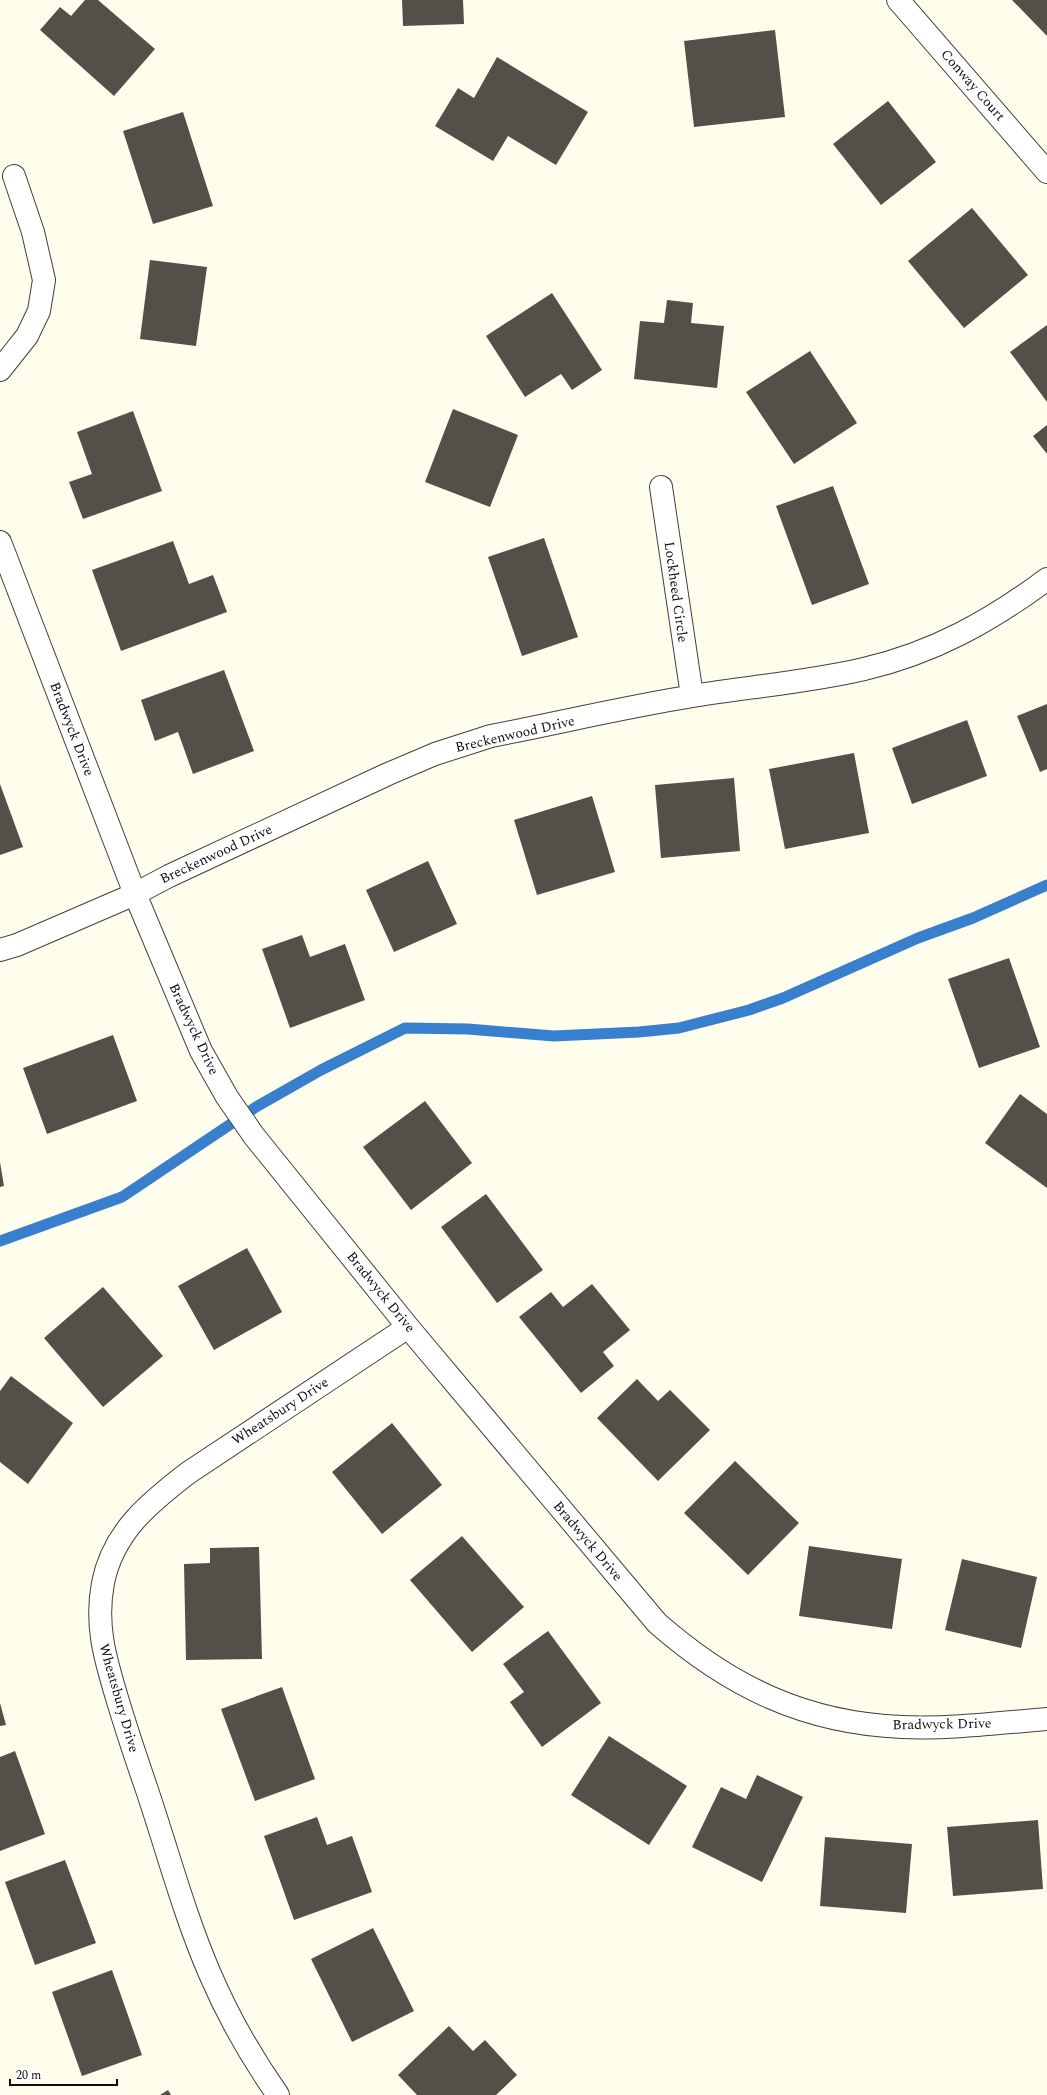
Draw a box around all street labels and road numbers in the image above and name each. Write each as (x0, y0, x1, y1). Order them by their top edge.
street label: Conway Court (936, 44, 1010, 126)
street label: Lockheed Circle (659, 540, 693, 644)
street label: Bradwyck Drive (44, 679, 100, 779)
street label: Breckenwood Drive (453, 710, 577, 758)
street label: Breckenwood Drive (156, 819, 276, 889)
street label: Bradwyck Drive (164, 980, 225, 1079)
street label: Bradwyck Drive (342, 1247, 420, 1337)
street label: Wheatsbury Drive (227, 1372, 333, 1450)
street label: Bradwyck Drive (548, 1496, 628, 1586)
street label: Wheatsbury Drive (93, 1641, 145, 1755)
street label: Bradwyck Drive (892, 1713, 992, 1735)

